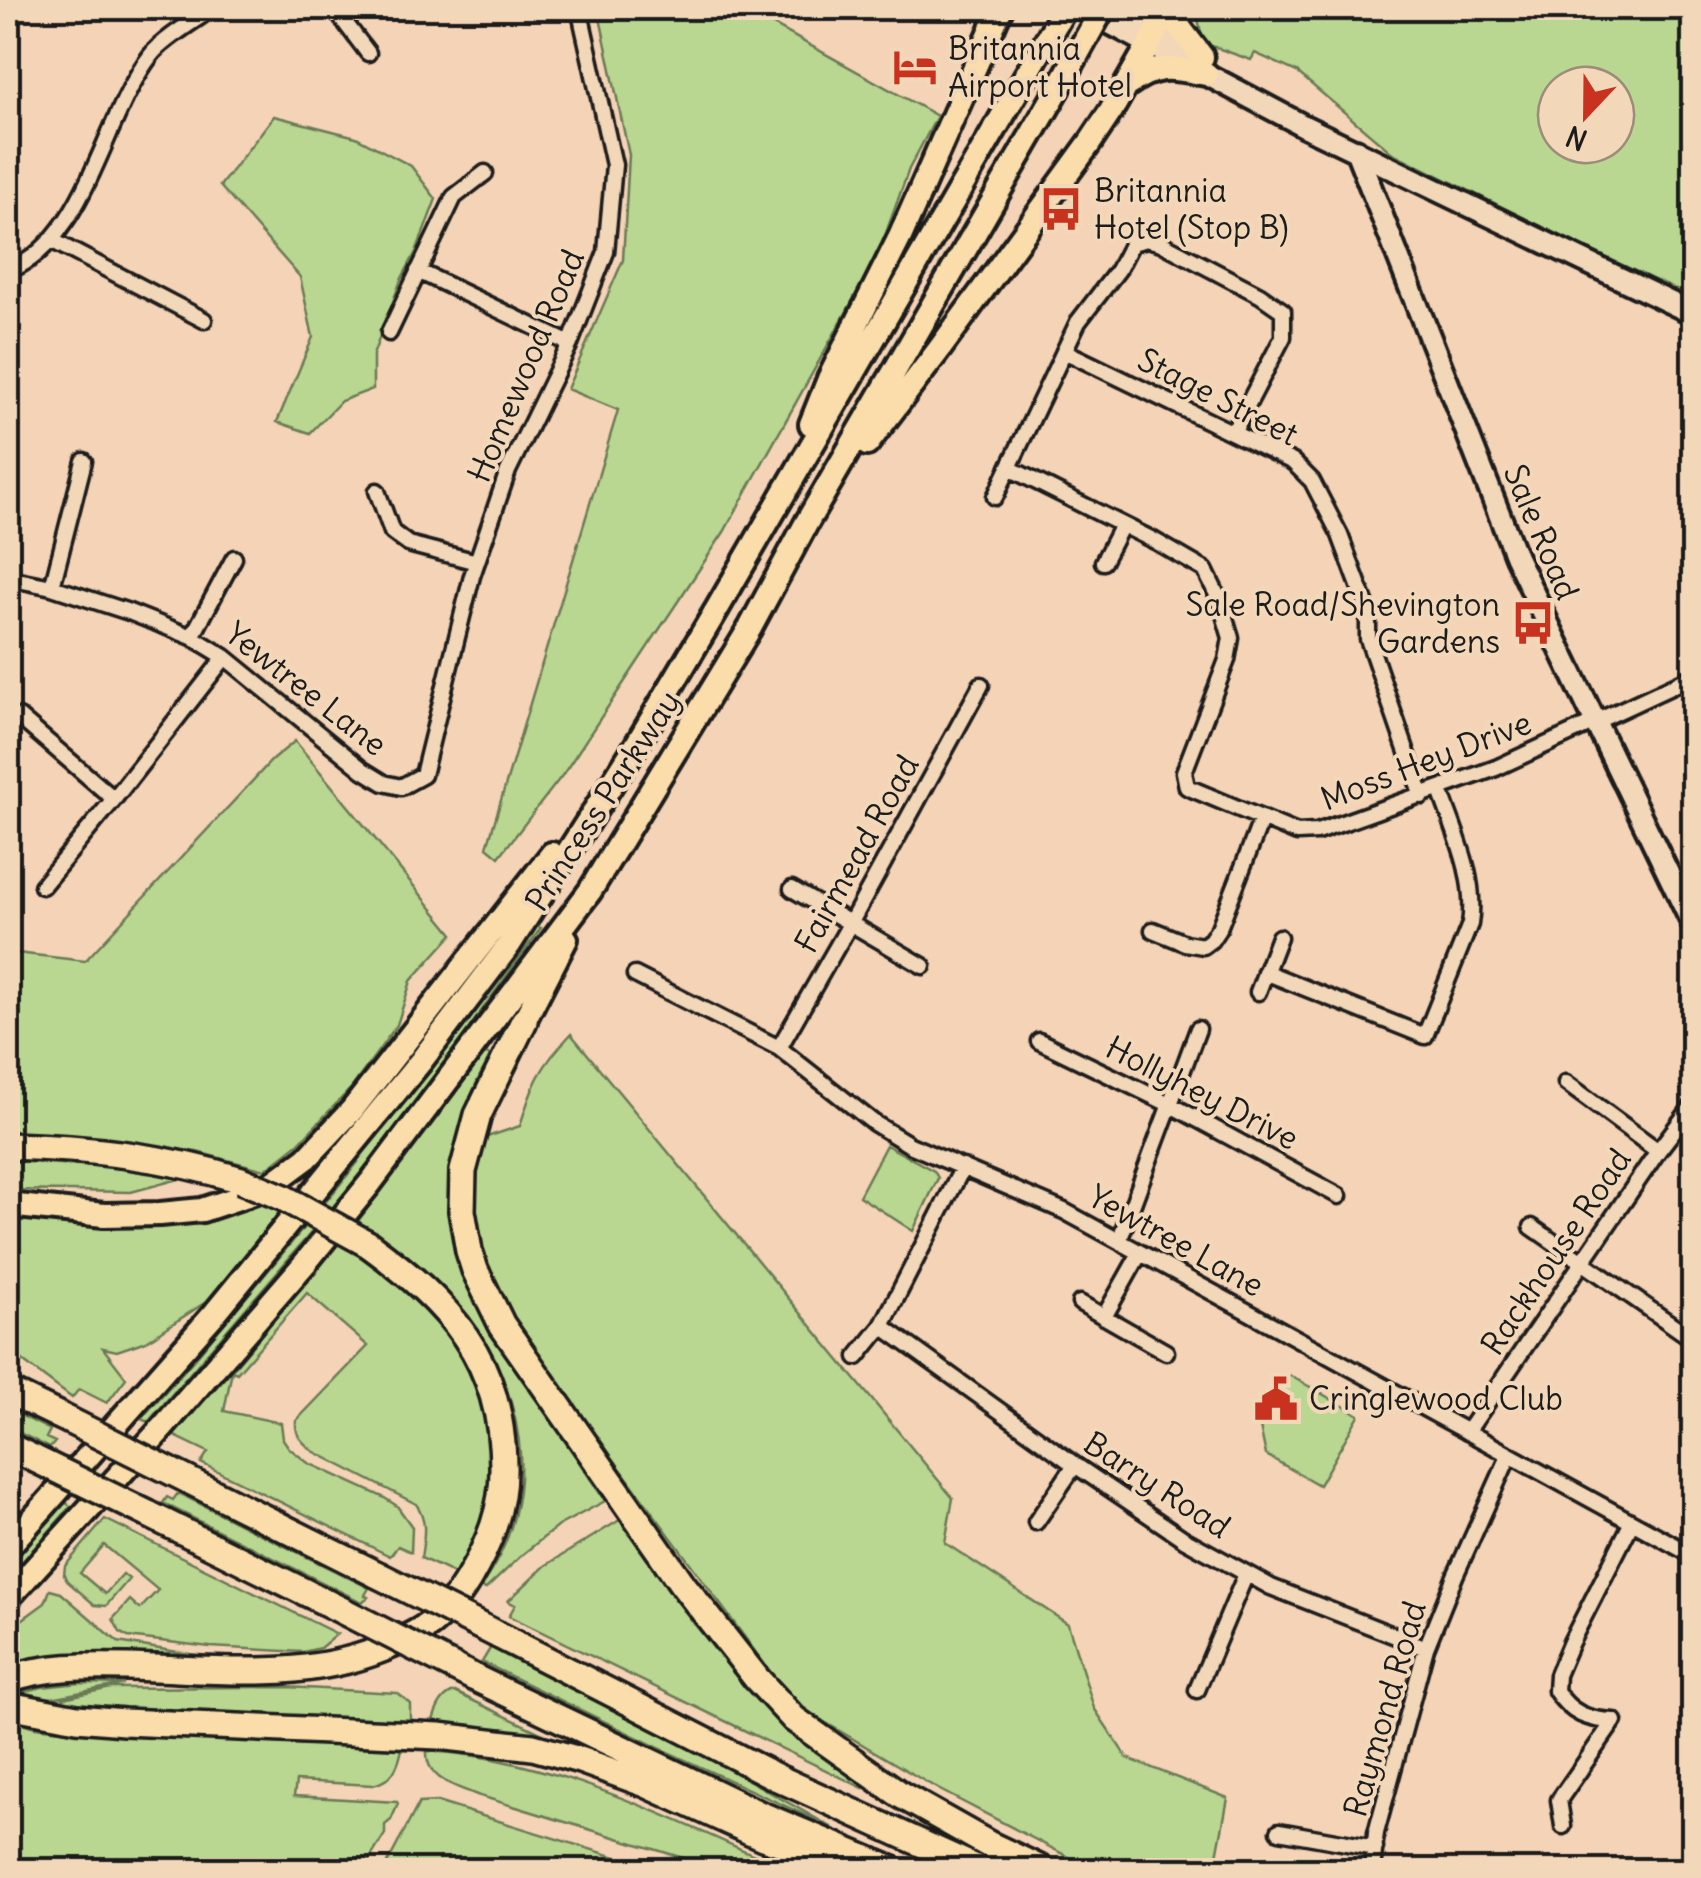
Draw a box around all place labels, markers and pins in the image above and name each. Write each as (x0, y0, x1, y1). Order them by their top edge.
place label: Britannia Airport Hotel (948, 28, 1132, 106)
hotel icon: Britannia Airport Hotel (891, 43, 939, 91)
place label: Britannia Hotel (Stop B) (1094, 170, 1289, 248)
bus stop icon: Britannia Hotel (Stop B) (1037, 185, 1085, 233)
place label: Sale Road/Shevington Gardens (1185, 584, 1500, 662)
bus stop icon: Sale Road/Shevington Gardens (1509, 599, 1557, 647)
public building icon: Cringlewood Club (1252, 1375, 1300, 1423)
place label: Cringlewood Club (1309, 1378, 1563, 1419)

